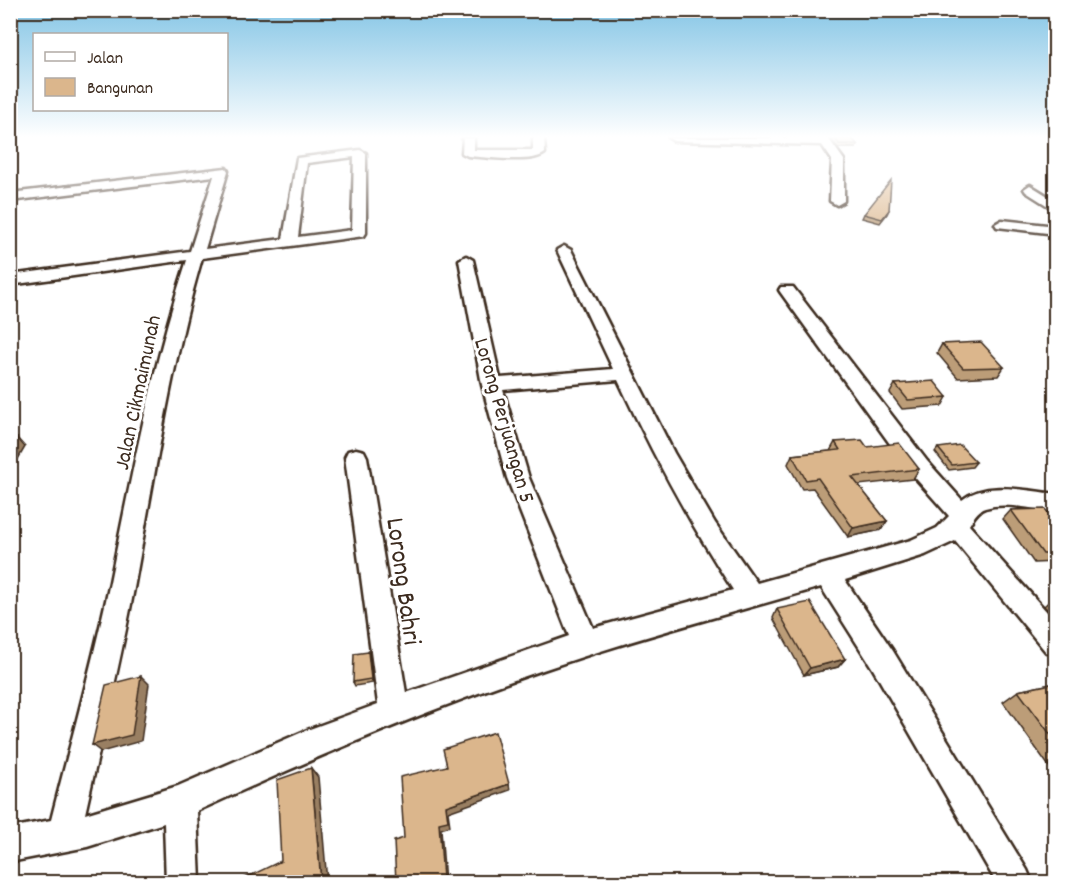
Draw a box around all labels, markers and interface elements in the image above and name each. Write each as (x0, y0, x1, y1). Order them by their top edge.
legend (33, 33, 228, 111)
text: Jalan (87, 47, 123, 72)
text: Bangunan (87, 77, 153, 102)
street label: Jalan Cikmaimunah (108, 312, 171, 473)
street label: Lorong Perjuangan 5 (464, 335, 541, 507)
street label: Lorong Bahri (373, 515, 430, 648)

